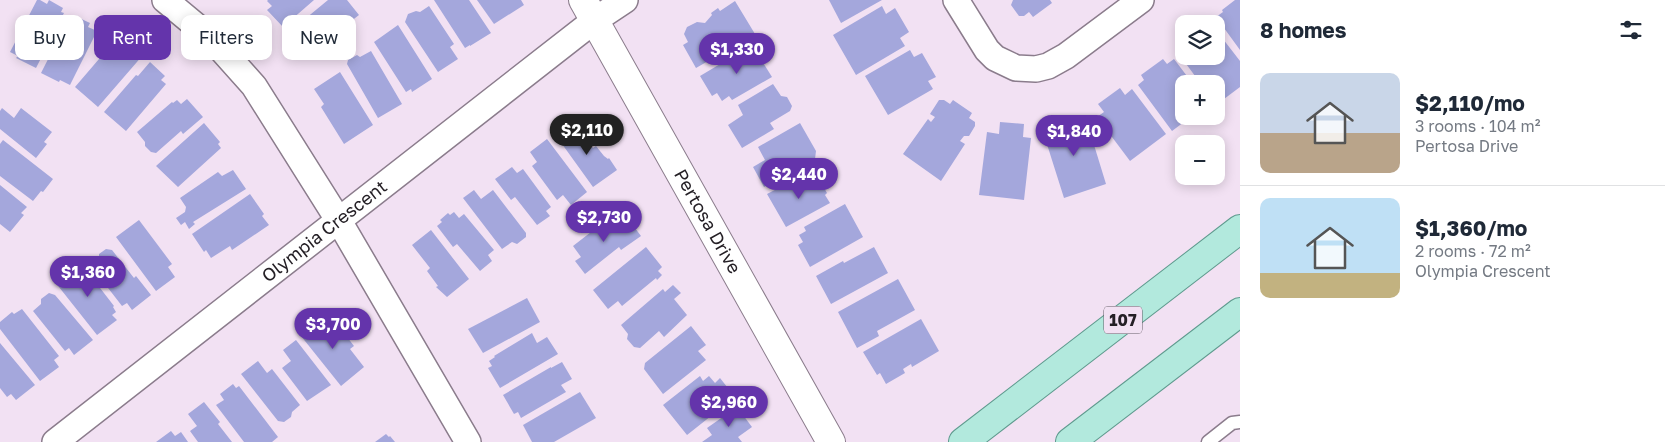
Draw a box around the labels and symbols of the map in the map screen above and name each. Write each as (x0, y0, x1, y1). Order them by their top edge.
pin: $1,330 (696, 32, 778, 75)
pin: $2,110 (546, 114, 628, 156)
pin: $1,840 (1033, 114, 1115, 157)
pin: $2,440 (758, 158, 840, 200)
street label: Pertosa Drive (670, 165, 746, 277)
street label: Olympia Crescent (257, 175, 391, 286)
pin: $2,730 (563, 200, 645, 243)
pin: $1,360 (47, 256, 129, 298)
road number: 107 (1104, 306, 1142, 334)
pin: $3,700 (292, 308, 374, 350)
pin: $2,960 (688, 386, 770, 428)

